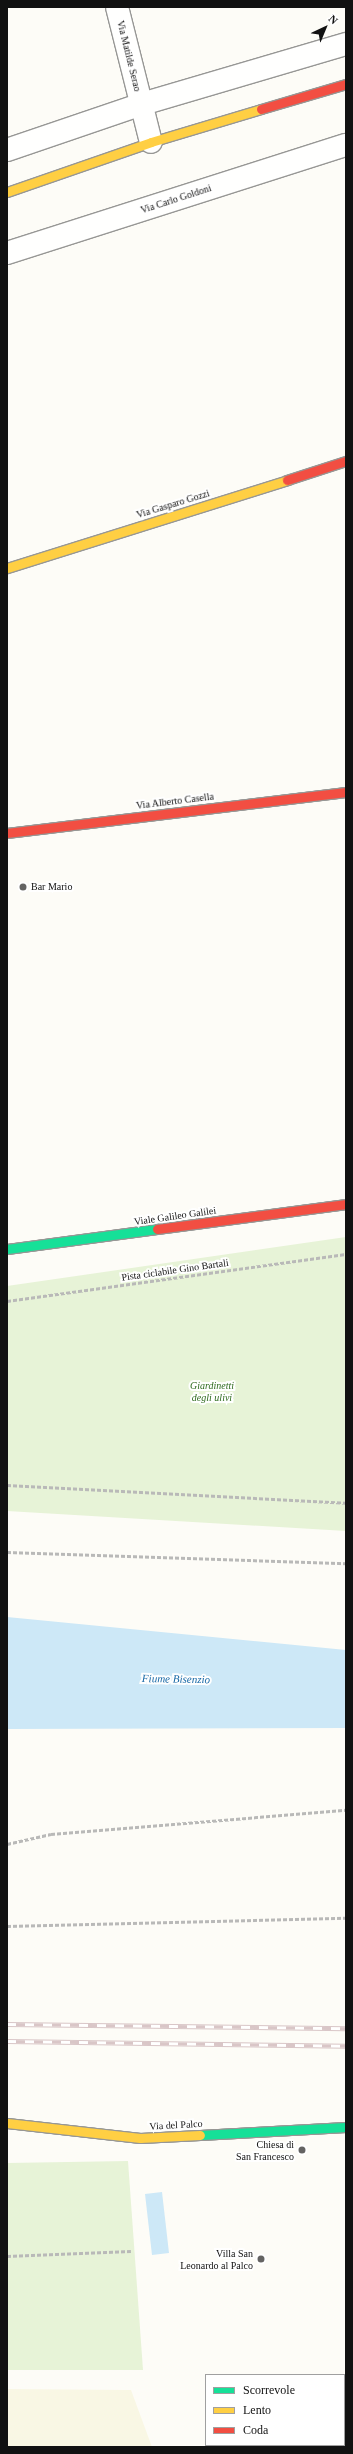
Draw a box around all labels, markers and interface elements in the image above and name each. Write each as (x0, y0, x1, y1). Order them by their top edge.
north arrow (305, 8, 345, 48)
text: N (326, 12, 340, 26)
street label: Via Matilde Serao (114, 19, 144, 93)
street label: Via Carlo Goldoni (139, 182, 213, 216)
street label: Via Gasparo Gozzi (135, 487, 211, 521)
street label: Via Alberto Casella (135, 790, 215, 812)
place label: Bar Mario (31, 881, 72, 893)
marker: Bar Mario (18, 882, 28, 892)
street label: Viale Galileo Galilei (133, 1204, 217, 1228)
street label: Pista ciclabile Gino Bartali (121, 1257, 229, 1283)
park label: Giardinetti degli ulivi (190, 1379, 234, 1402)
water label: Fiume Bisenzio (142, 1672, 210, 1686)
street label: Via del Palco (149, 2118, 203, 2132)
place label: Chiesa di San Francesco (236, 2138, 294, 2162)
marker: Chiesa di San Francesco (297, 2145, 307, 2155)
place label: Villa San Leonardo al Palco (180, 2247, 253, 2270)
marker: Villa San Leonardo al Palco (256, 2254, 266, 2264)
legend (205, 2374, 345, 2446)
text: Scorrevole (243, 2383, 295, 2397)
text: Lento (243, 2403, 271, 2417)
text: Coda (243, 2423, 268, 2437)

